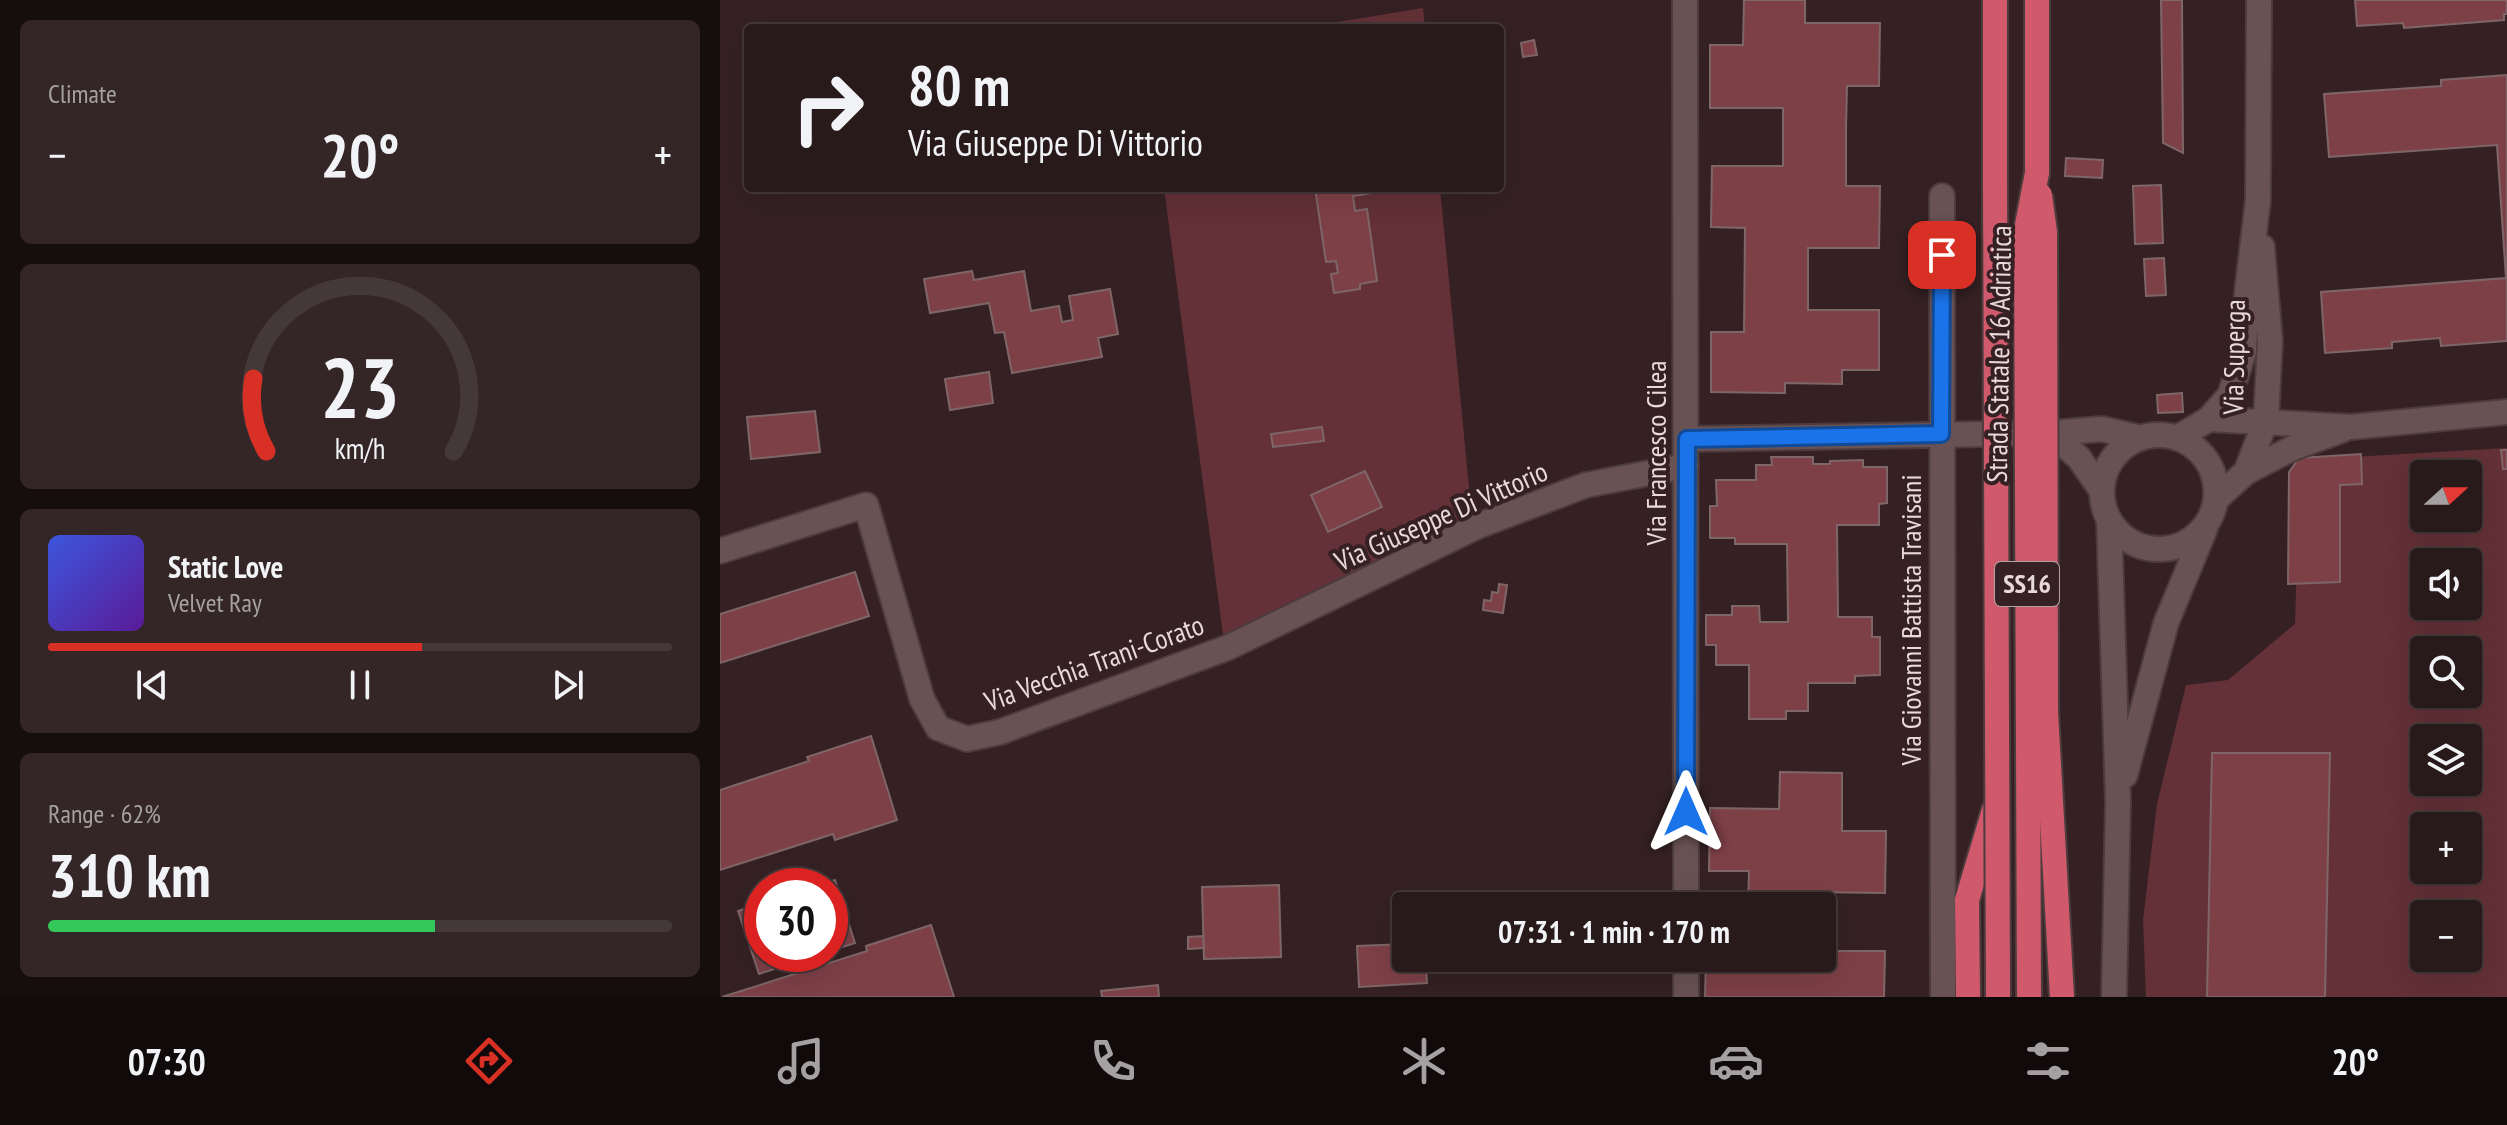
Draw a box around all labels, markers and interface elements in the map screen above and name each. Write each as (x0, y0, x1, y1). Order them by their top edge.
text: 80 m (908, 49, 1010, 121)
icon: right (776, 56, 880, 160)
text: Climate (48, 77, 117, 110)
text: 20° (320, 116, 400, 194)
text: Via Giuseppe Di Vittorio (908, 119, 1203, 166)
text: − (48, 126, 66, 183)
text: + (654, 126, 672, 183)
pin (1908, 221, 1976, 289)
street label: Strada Statale 16 Adriatica (1978, 225, 2019, 483)
icon: arrive (1920, 233, 1964, 277)
street label: Via Superga (2214, 299, 2253, 416)
text: 23 (320, 333, 400, 441)
street label: Via Francesco Cilea (1637, 360, 1674, 547)
text: km/h (335, 431, 385, 468)
street label: Via Giuseppe Di Vittorio (1328, 452, 1553, 579)
north arrow (2410, 460, 2482, 532)
map controls (2410, 460, 2482, 972)
street label: Via Giovanni Battista Travisani (1892, 475, 1929, 766)
text: Static Love (168, 547, 283, 586)
button: sound (2410, 548, 2482, 620)
road number: SS16 (1995, 562, 2059, 606)
text: Velvet Ray (168, 586, 262, 619)
street label: Via Vecchia Trani-Corato (978, 606, 1209, 720)
button: search (2410, 636, 2482, 708)
icon: previous (130, 663, 174, 707)
icon: pause (338, 663, 382, 707)
icon: next (546, 663, 590, 707)
button: layers (2410, 724, 2482, 796)
position arrow (1644, 770, 1728, 854)
text: Range · 62% (48, 797, 161, 830)
button: + (2410, 812, 2482, 884)
text: 310 km (48, 836, 211, 914)
speed limit sign: 30 (744, 868, 848, 972)
button: − (2410, 900, 2482, 972)
text: 07:31 · 1 min · 170 m (1498, 912, 1730, 951)
icon: directions (461, 1033, 517, 1089)
icon: music (773, 1033, 829, 1089)
icon: phone (1085, 1033, 1141, 1089)
icon: climate (1396, 1033, 1452, 1089)
icon: car (1708, 1033, 1764, 1089)
icon: filters (2020, 1033, 2076, 1089)
text: 07:30 (128, 1038, 206, 1085)
text: 20° (2332, 1038, 2379, 1085)

